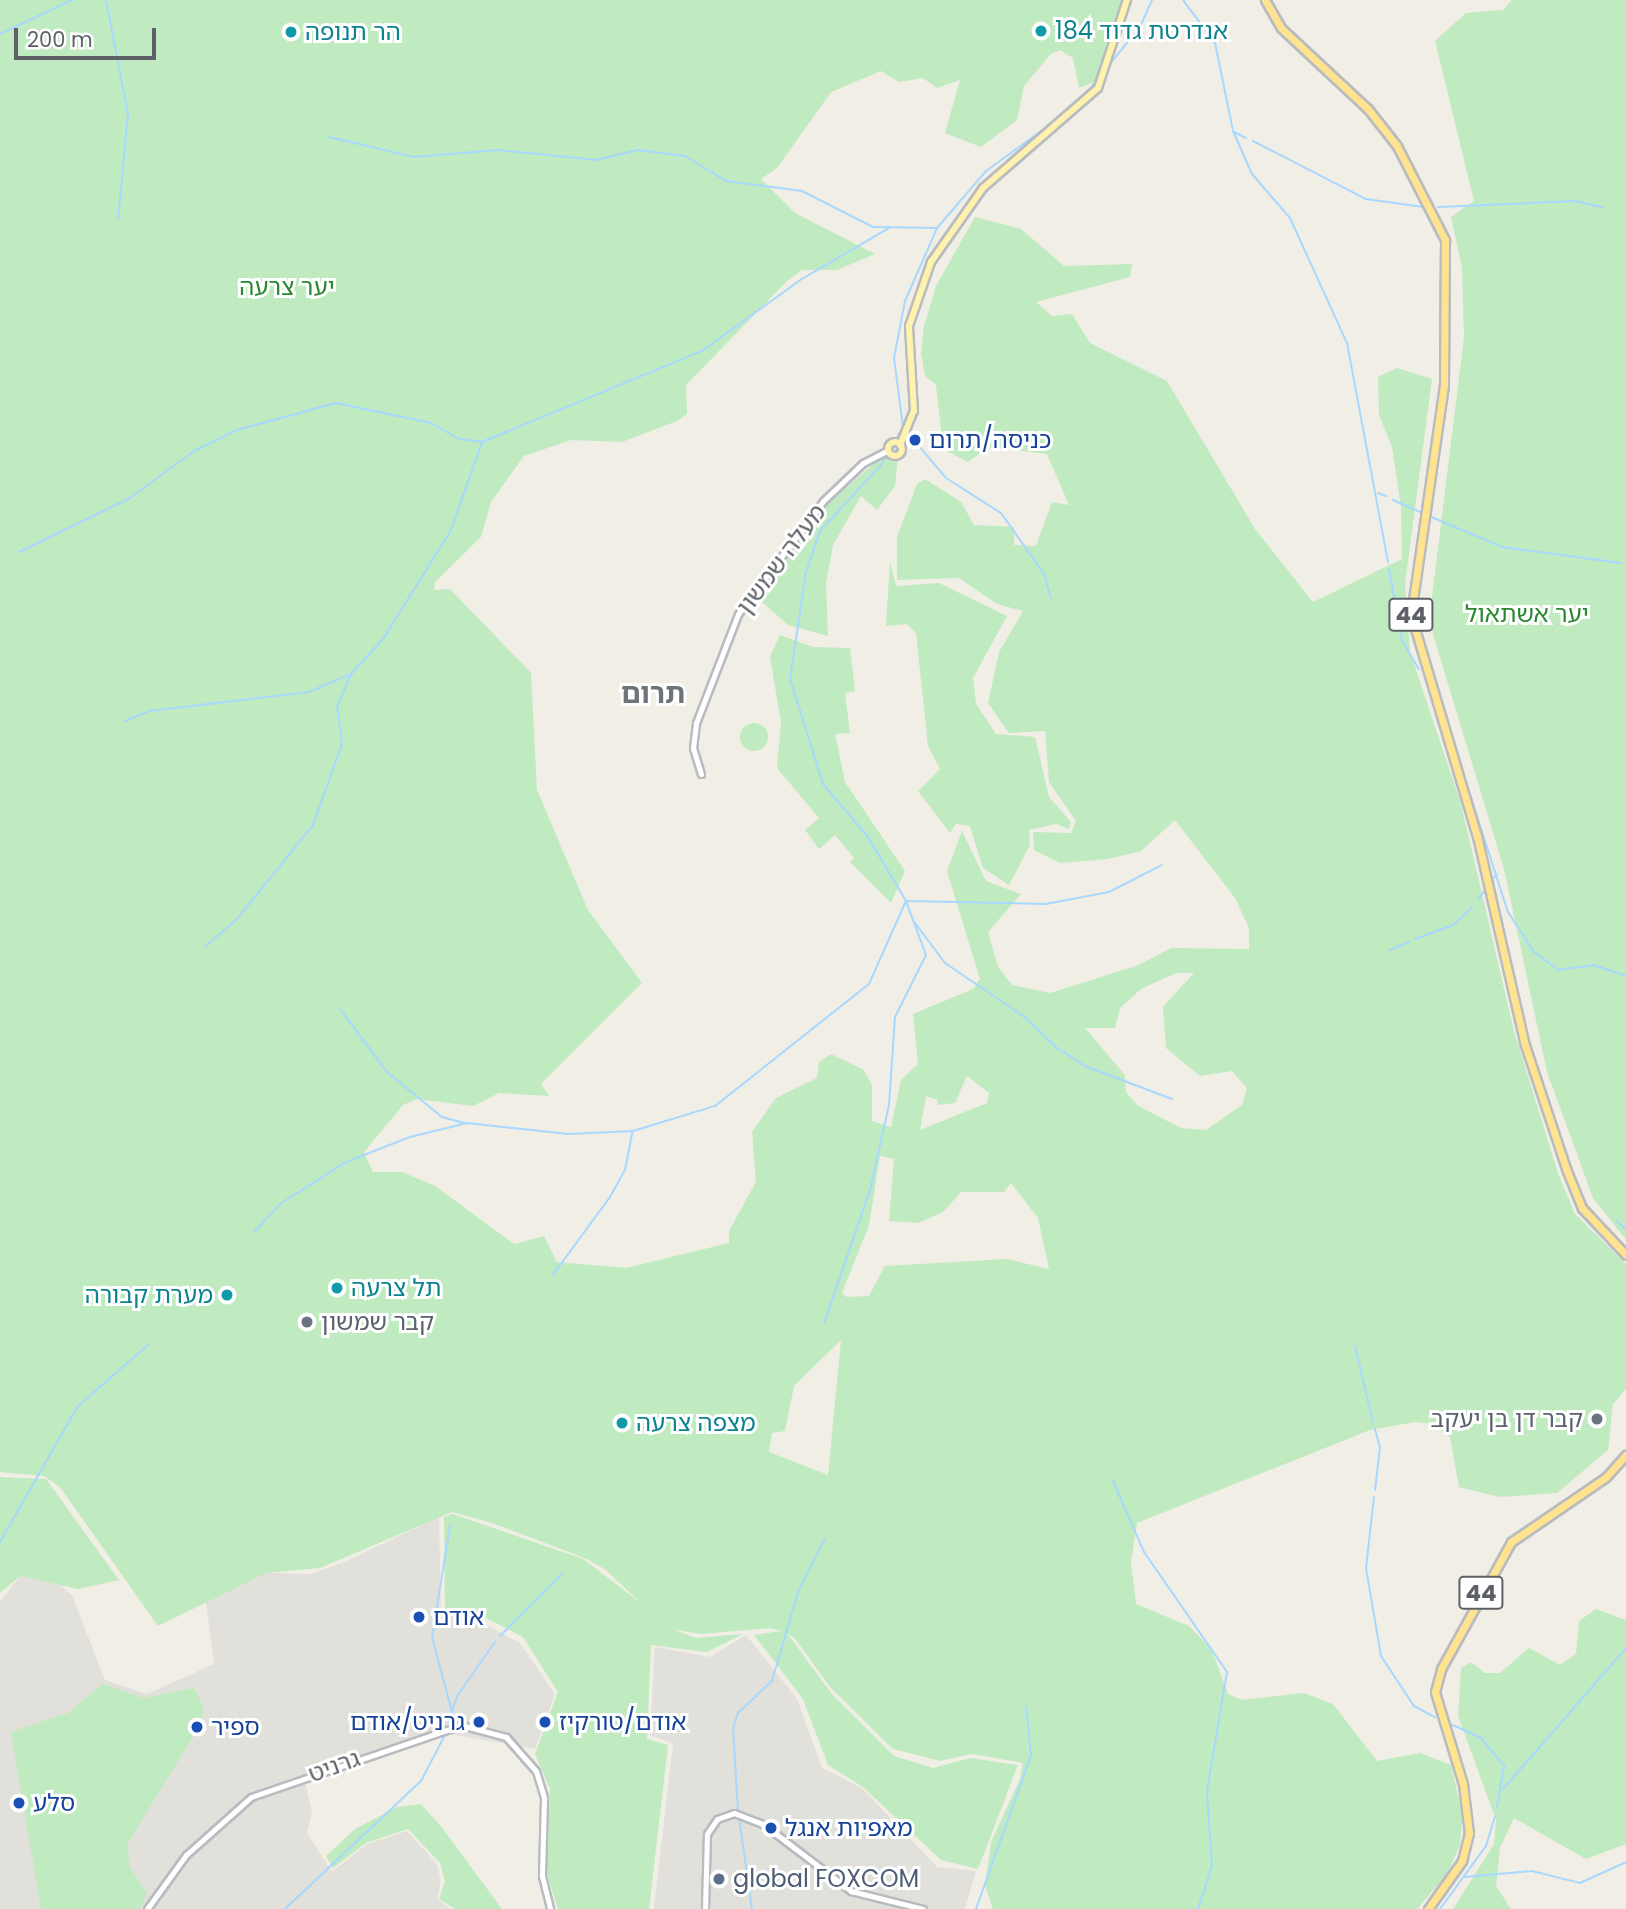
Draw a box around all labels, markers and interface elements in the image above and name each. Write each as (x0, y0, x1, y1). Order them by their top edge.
scale bar (18, 14, 159, 58)
place label: אנדרטת גדוד 184 (1055, 17, 1228, 45)
place label: הר תנופה (305, 18, 401, 46)
marker: אנדרטת גדוד 184 (1033, 23, 1049, 39)
marker: הר תנופה (283, 24, 299, 40)
text: 200 m (27, 25, 93, 54)
park label: יער צרעה (239, 273, 335, 301)
place label: כניסה/תרום (929, 426, 1051, 454)
marker: כניסה/תרום (907, 432, 923, 448)
street label: מעלה שמשון (730, 498, 832, 620)
road number: 44 (1388, 596, 1434, 635)
park label: יער אשתאול (1465, 600, 1589, 628)
district label: תרום (621, 677, 685, 711)
place label: תל צרעה (351, 1274, 441, 1302)
marker: תל צרעה (329, 1280, 345, 1296)
place label: מערת קבורה (85, 1281, 213, 1309)
marker: מערת קבורה (219, 1287, 235, 1303)
place label: קבר שמשון (321, 1308, 434, 1336)
marker: קבר שמשון (299, 1314, 315, 1330)
place label: קבר דן בן יעקב (1430, 1405, 1583, 1433)
place label: מצפה צרעה (636, 1409, 756, 1437)
marker: קבר דן בן יעקב (1589, 1411, 1605, 1427)
marker: מצפה צרעה (614, 1415, 630, 1431)
road number: 44 (1458, 1574, 1504, 1612)
place label: אודם (433, 1603, 484, 1631)
marker: אודם (411, 1609, 427, 1625)
place label: גרניט/אודם (350, 1708, 465, 1736)
place label: אודם/טורקיז (559, 1708, 686, 1736)
place label: ספיר (211, 1713, 260, 1741)
marker: גרניט/אודם (471, 1714, 487, 1730)
marker: אודם/טורקיז (537, 1714, 553, 1730)
marker: ספיר (189, 1719, 205, 1735)
street label: גרניט (304, 1744, 364, 1788)
place label: סלע (33, 1789, 75, 1817)
marker: סלע (11, 1795, 27, 1811)
place label: מאפיות אנגל (785, 1814, 912, 1842)
marker: מאפיות אנגל (763, 1820, 779, 1836)
place label: global FOXCOM (733, 1865, 919, 1893)
marker: global FOXCOM (711, 1871, 727, 1887)

